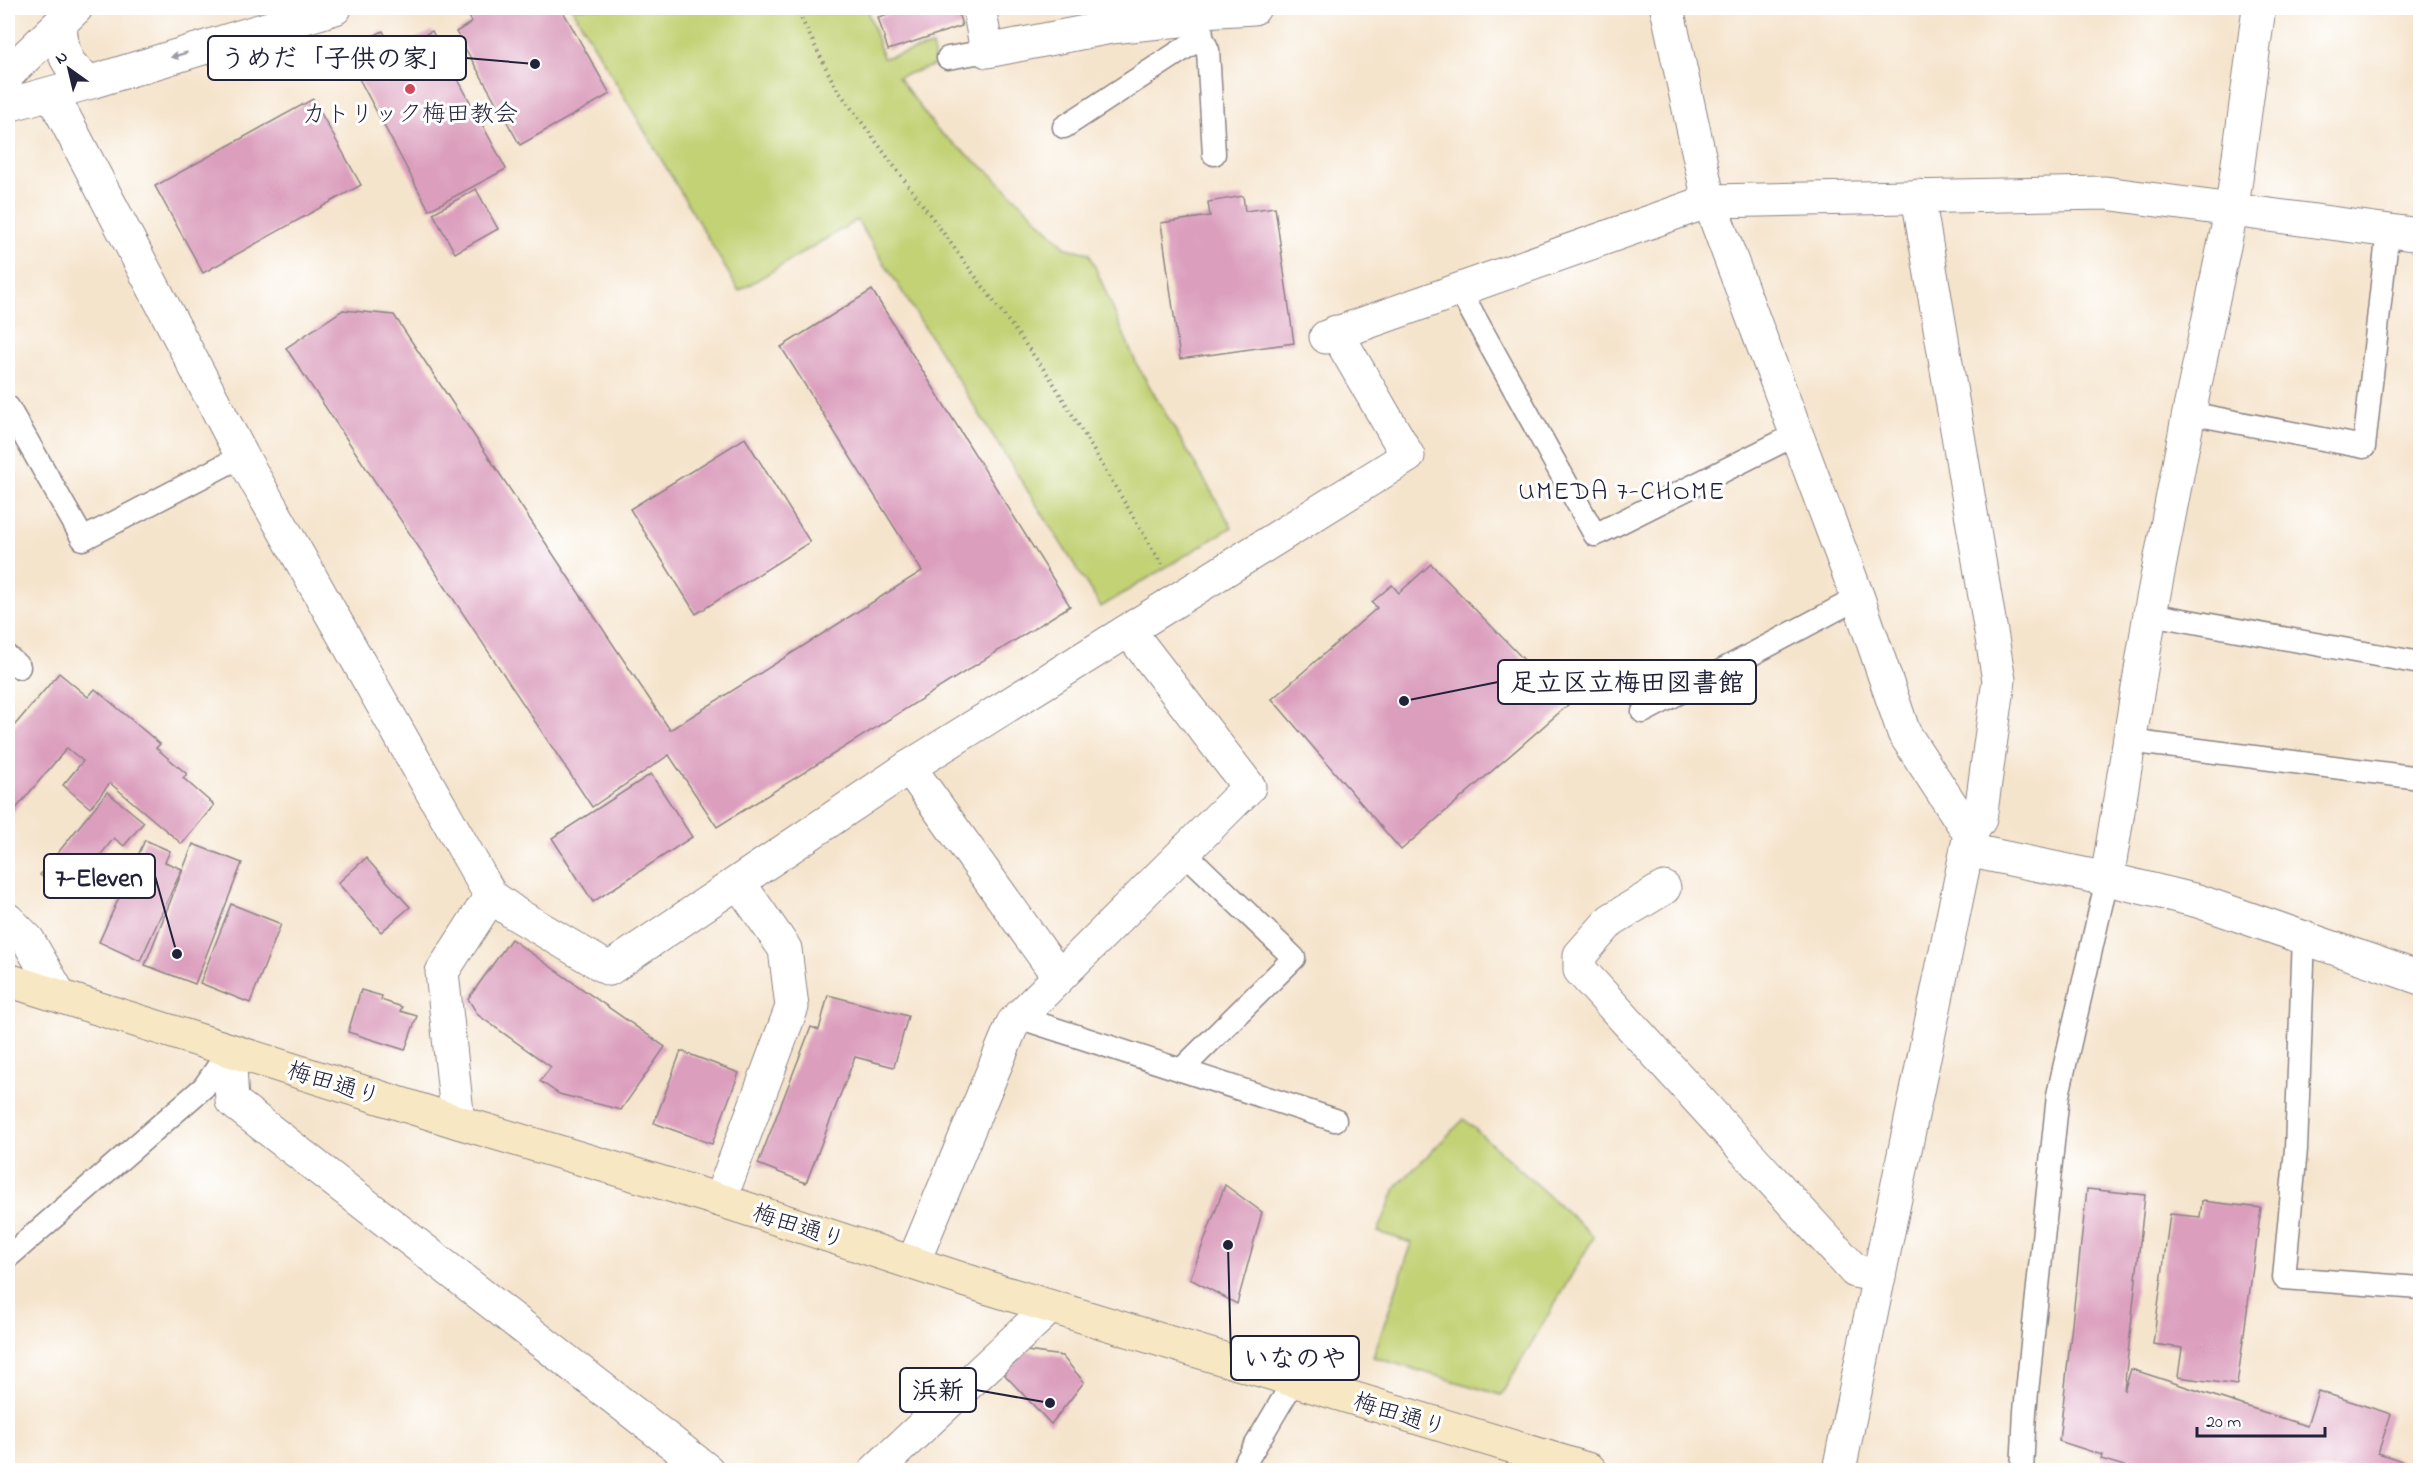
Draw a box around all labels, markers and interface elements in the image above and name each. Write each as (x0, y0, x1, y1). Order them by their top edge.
callout: うめだ「子供の家」 (208, 36, 466, 80)
north arrow (39, 39, 99, 99)
text: うめだ「子供の家」 (220, 42, 454, 80)
text: N (51, 45, 73, 71)
one-way arrow (170, 51, 188, 60)
marker: カトリック梅田教会 (403, 82, 417, 96)
place label: カトリック梅田教会 (302, 98, 518, 133)
district label: UMEDA 7-CHOME (1518, 474, 1726, 512)
callout: 足立区立梅田図書館 (1498, 660, 1756, 704)
text: 足立区立梅田図書館 (1510, 666, 1744, 704)
callout: 7-Eleven (44, 854, 155, 898)
text: 7-Eleven (55, 861, 143, 899)
street label: 梅田通り (282, 1055, 384, 1116)
street label: 梅田通り (747, 1197, 849, 1260)
callout: いなのや (1231, 1336, 1359, 1380)
text: いなのや (1243, 1342, 1347, 1380)
callout: 浜新 (900, 1368, 976, 1412)
text: 浜新 (912, 1374, 964, 1412)
street label: 梅田通り (1348, 1386, 1450, 1447)
scale bar (2197, 1400, 2324, 1438)
text: 20 m (2206, 1410, 2241, 1436)

